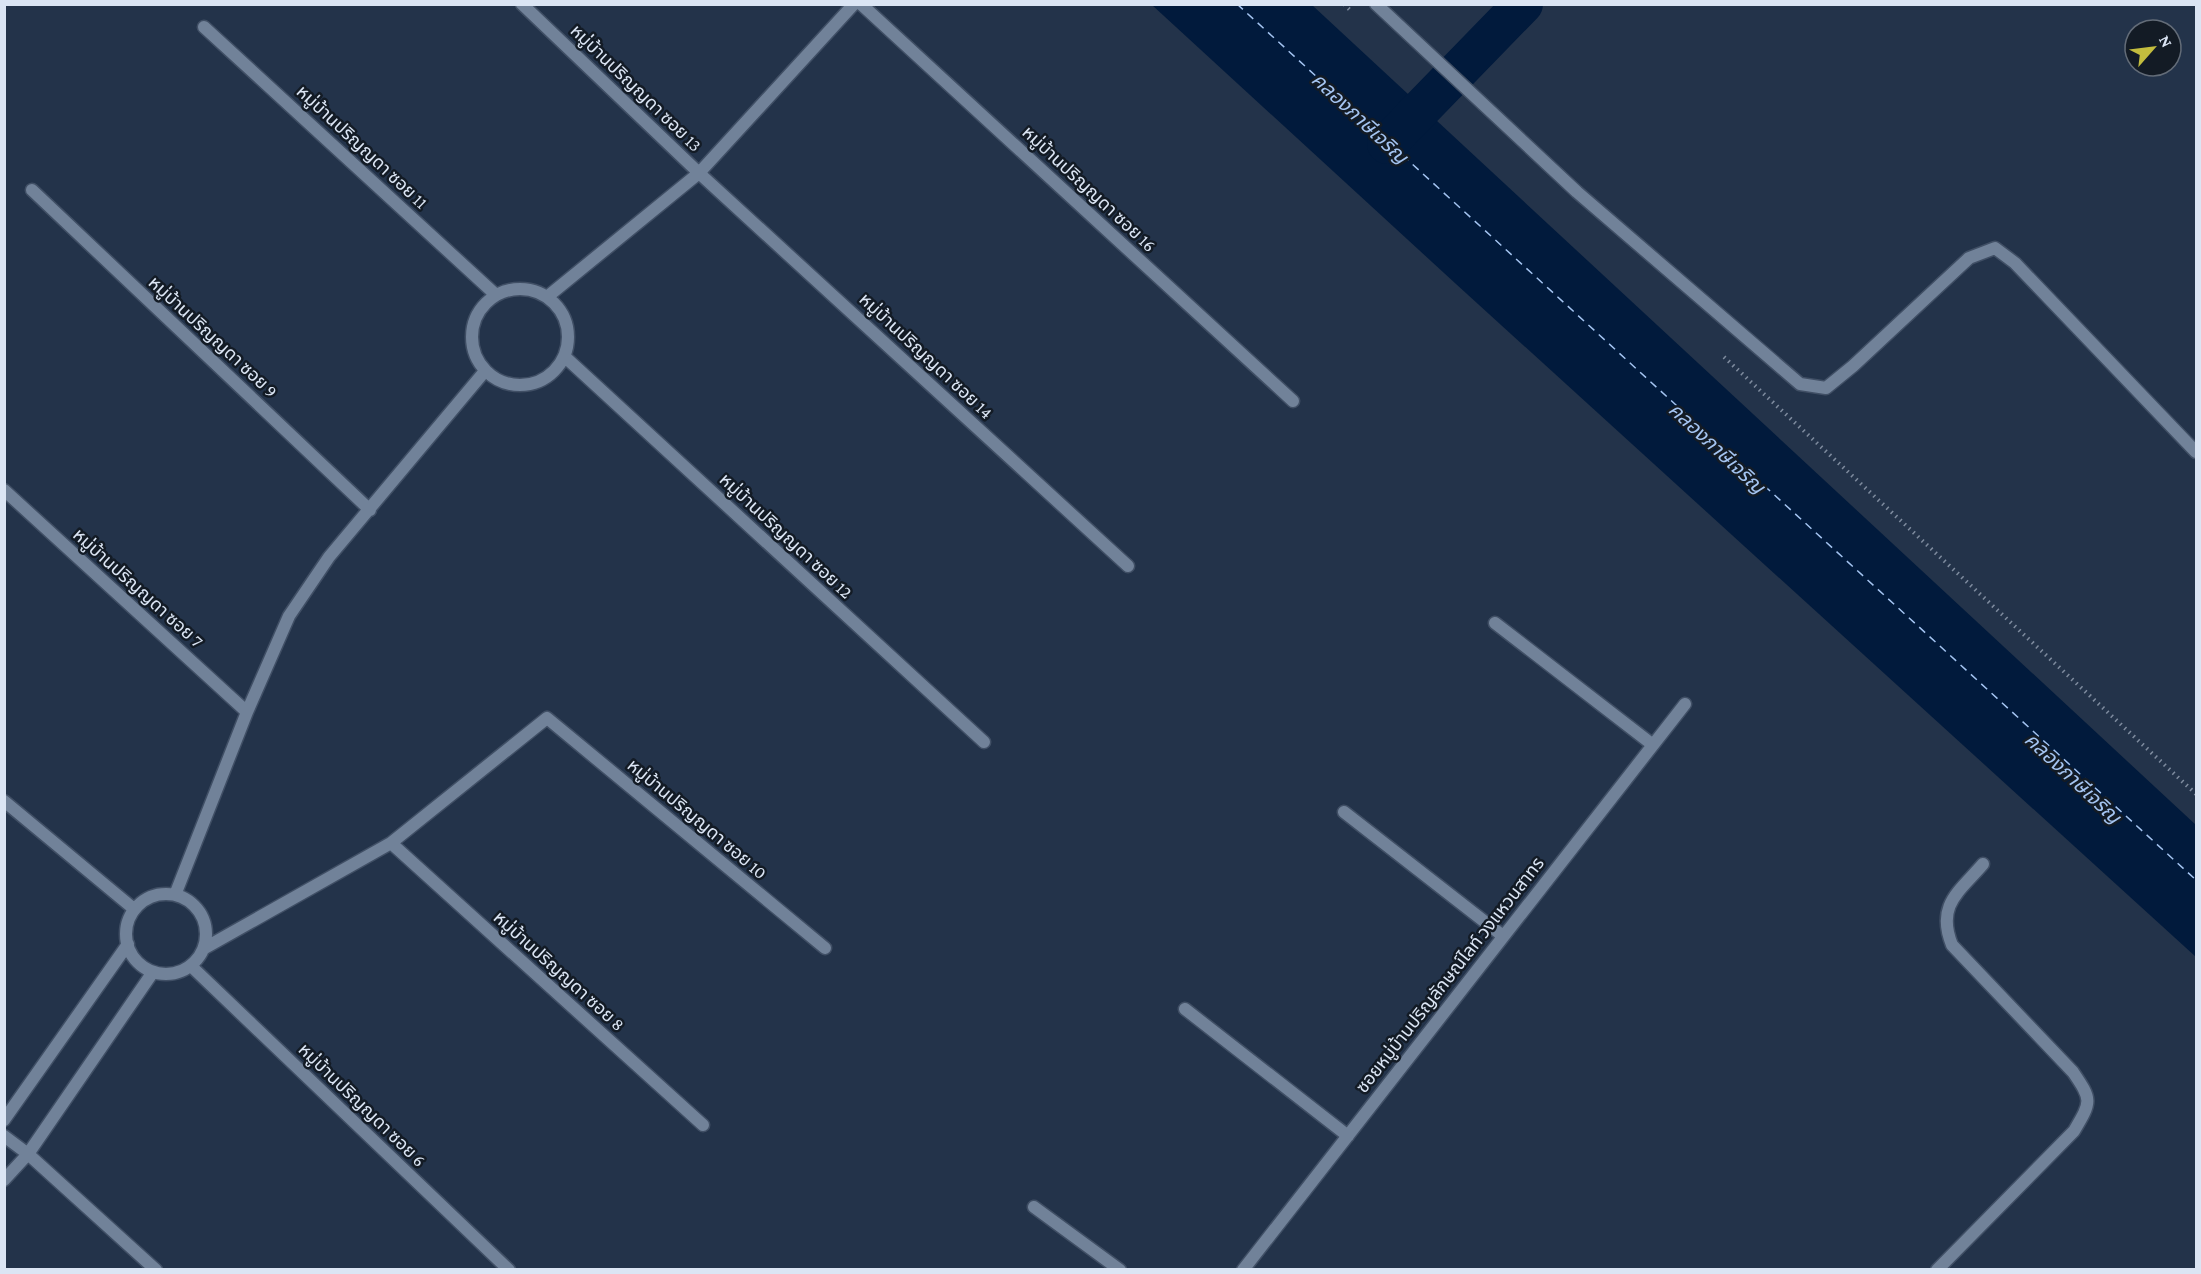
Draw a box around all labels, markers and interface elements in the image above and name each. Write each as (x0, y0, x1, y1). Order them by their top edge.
north arrow (2123, 18, 2183, 78)
street label: หมู่บ้านปริญญดา ซอย 13 (565, 20, 706, 157)
text: N (2156, 32, 2176, 50)
water label: คลองภาษีเจริญ (1308, 68, 1414, 169)
street label: หมู่บ้านปริญญดา ซอย 11 (291, 81, 431, 214)
street label: หมู่บ้านปริญญดา ซอย 16 (1017, 122, 1160, 257)
street label: หมู่บ้านปริญญดา ซอย 9 (143, 272, 281, 403)
street label: หมู่บ้านปริญญดา ซอย 14 (854, 289, 997, 424)
water label: คลองภาษีเจริญ (1665, 398, 1771, 499)
street label: หมู่บ้านปริญญดา ซอย 12 (714, 469, 856, 604)
street label: หมู่บ้านปริญญดา ซอย 7 (68, 524, 207, 653)
water label: คลองภาษีเจริญ (2021, 728, 2127, 829)
street label: หมู่บ้านปริญญดา ซอย 10 (622, 755, 771, 885)
street label: ซอยหมู่บ้านปริญลักษณ์ไลท์ วงแหวนสาทร (1352, 853, 1550, 1098)
street label: หมู่บ้านปริญญดา ซอย 8 (488, 907, 629, 1036)
street label: หมู่บ้านปริญญดา ซอย 6 (293, 1039, 430, 1172)

